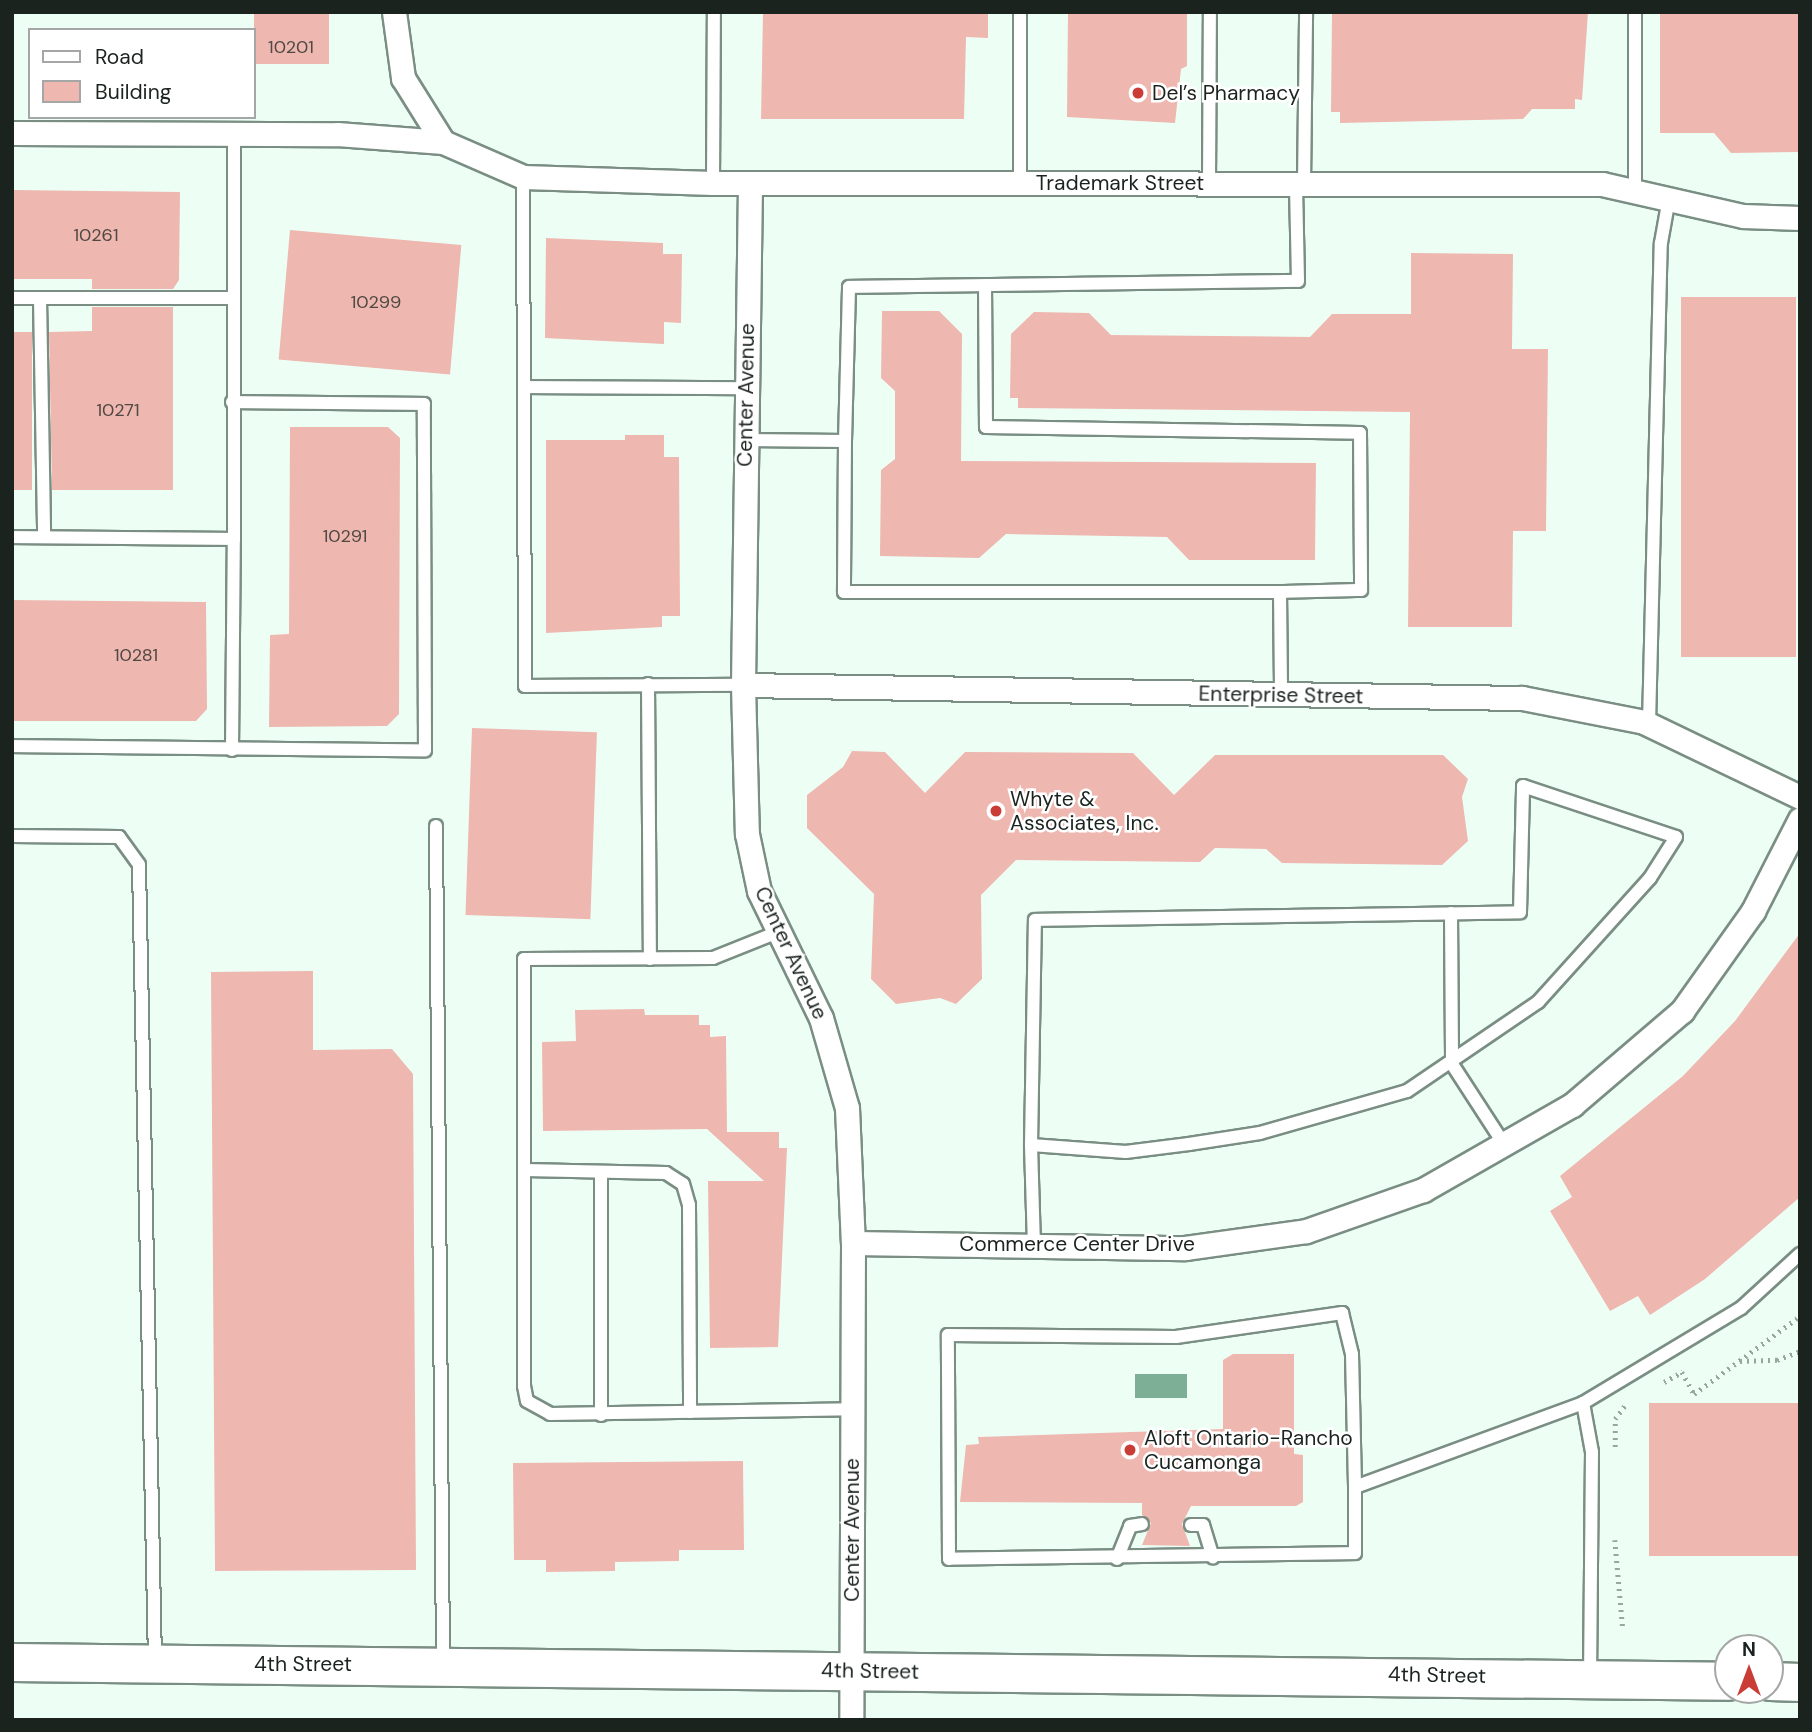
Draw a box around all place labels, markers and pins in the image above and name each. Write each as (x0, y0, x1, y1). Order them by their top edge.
place label: Del’s Pharmacy (1152, 80, 1300, 106)
marker: Del’s Pharmacy (1130, 85, 1146, 101)
place label: Whyte & Associates, Inc. (1010, 786, 1159, 836)
marker: Whyte & Associates, Inc. (988, 803, 1004, 819)
place label: Aloft Ontario-Rancho Cucamonga (1144, 1425, 1353, 1475)
marker: Aloft Ontario-Rancho Cucamonga (1122, 1442, 1138, 1458)

